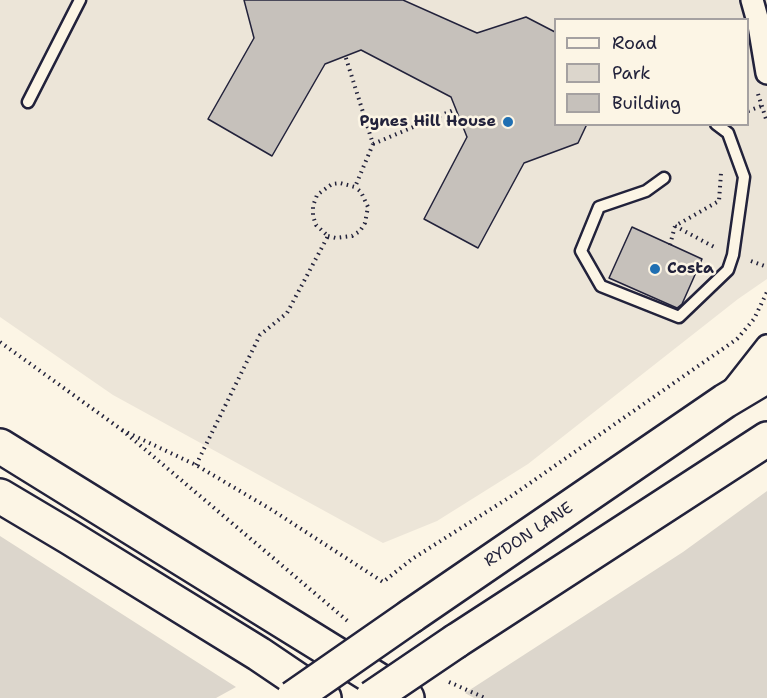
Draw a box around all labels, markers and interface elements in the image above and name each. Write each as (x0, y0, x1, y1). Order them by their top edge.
legend (554, 18, 749, 126)
text: Road (612, 31, 657, 55)
text: Park (612, 61, 651, 85)
text: Building (612, 91, 681, 115)
place label: Pynes Hill House (360, 112, 496, 132)
marker: Pynes Hill House (501, 115, 515, 129)
place label: Costa (667, 259, 714, 279)
marker: Costa (648, 262, 662, 276)
street label: RYDON LANE (481, 498, 577, 572)

